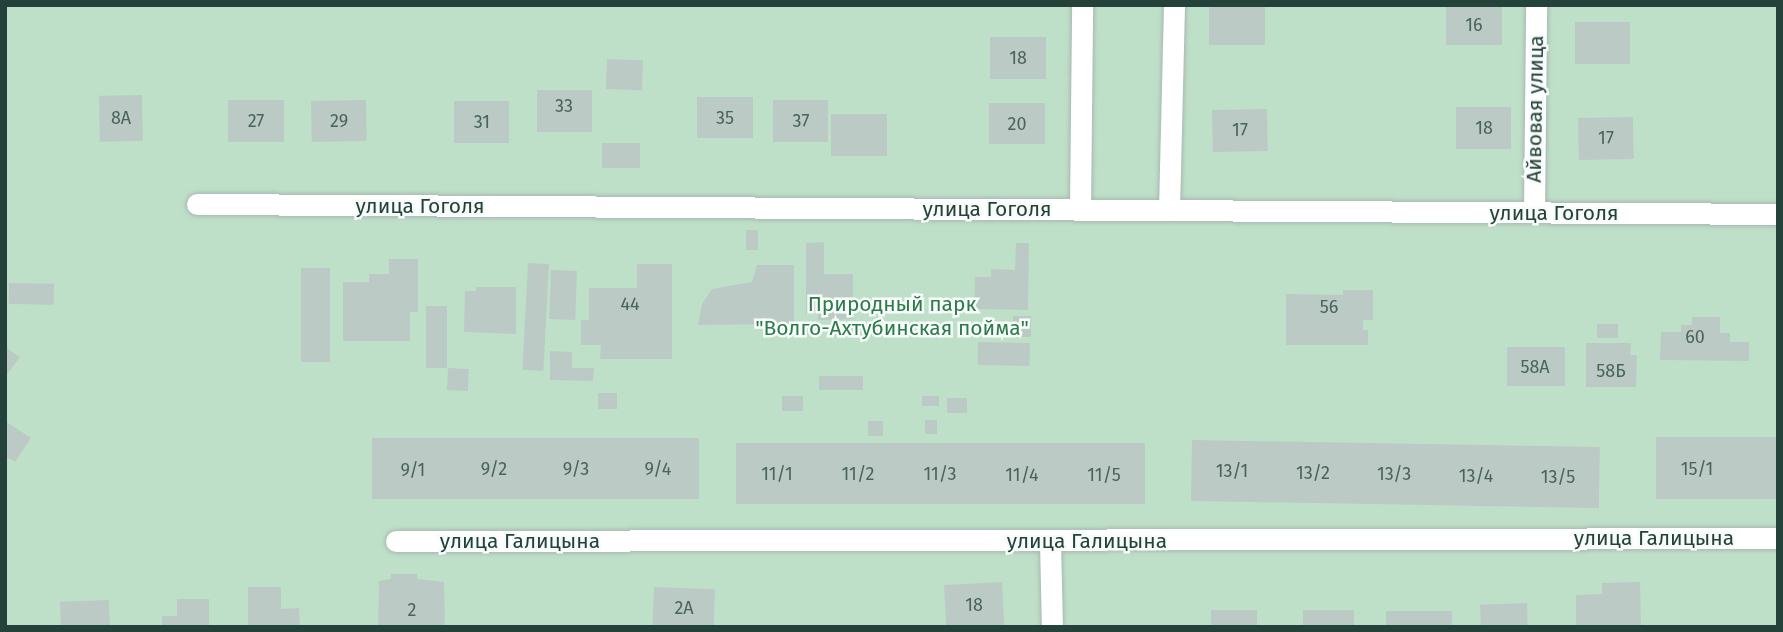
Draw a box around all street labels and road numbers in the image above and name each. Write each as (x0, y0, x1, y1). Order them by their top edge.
street label: Айвовая улица (1521, 35, 1549, 183)
street label: улица Гоголя (355, 193, 485, 219)
street label: улица Гоголя (922, 196, 1052, 222)
street label: улица Гоголя (1489, 200, 1619, 226)
street label: улица Галицына (1574, 525, 1734, 551)
street label: улица Галицына (440, 528, 600, 554)
street label: улица Галицына (1007, 528, 1167, 554)

